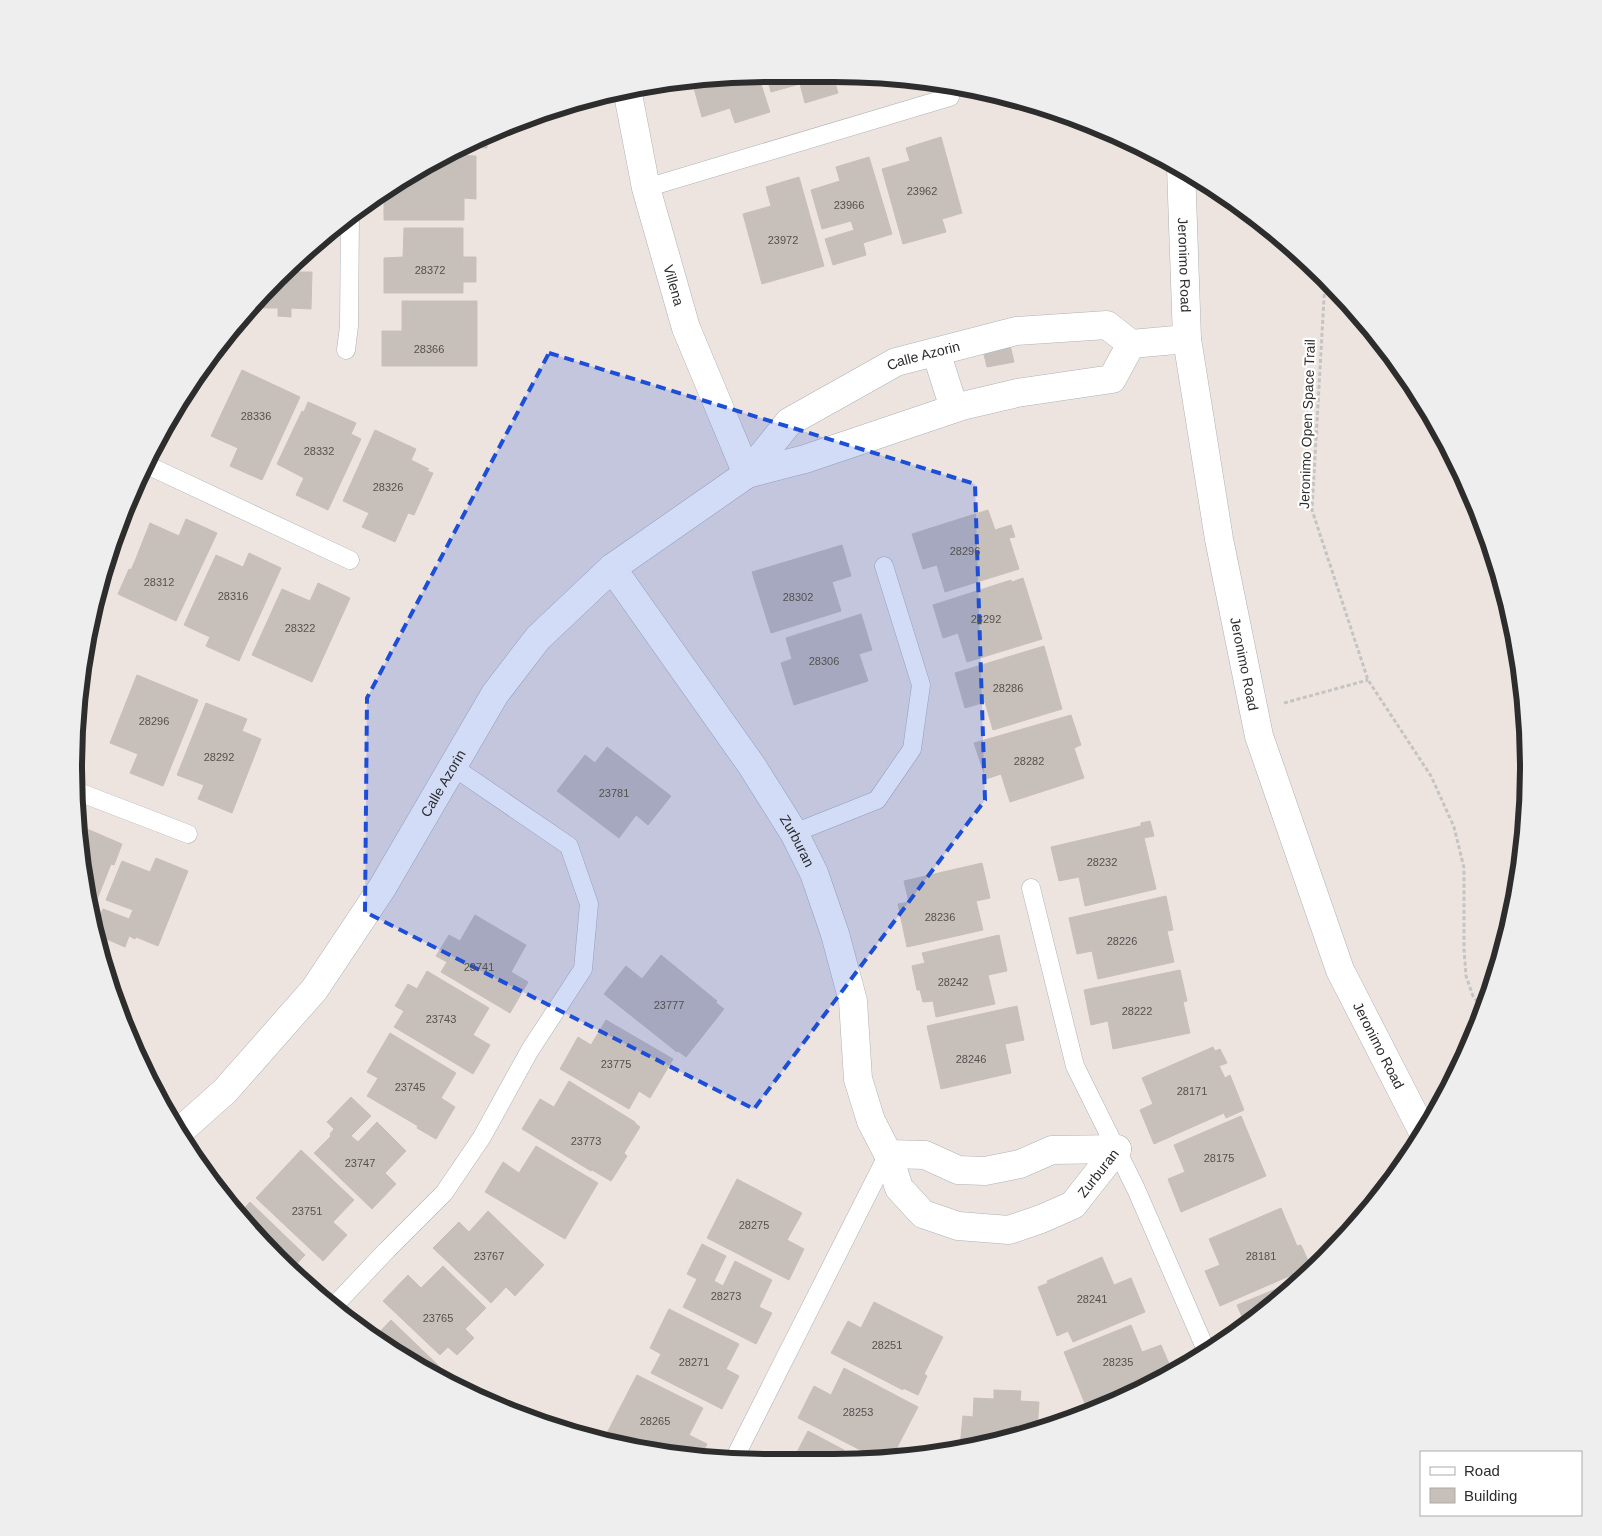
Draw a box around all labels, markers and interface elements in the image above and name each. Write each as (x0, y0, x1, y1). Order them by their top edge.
house number: 23962 (907, 185, 937, 197)
house number: 23966 (834, 199, 864, 211)
street label: Jeronimo Road (1175, 217, 1194, 313)
house number: 23972 (768, 234, 798, 246)
street label: Villena (660, 263, 687, 308)
house number: 28372 (415, 264, 445, 276)
street label: Calle Azorin (884, 338, 962, 373)
street label: Jeronimo Open Space Trail (1296, 339, 1318, 509)
house number: 28366 (414, 343, 444, 355)
house number: 28336 (241, 410, 271, 422)
house number: 28332 (304, 445, 334, 457)
house number: 28326 (373, 481, 403, 493)
house number: 28296 (950, 545, 980, 557)
house number: 28312 (144, 576, 174, 588)
house number: 28316 (218, 590, 248, 602)
house number: 28302 (783, 591, 813, 603)
house number: 28292 (971, 613, 1001, 625)
street label: Jeronimo Road (1227, 616, 1262, 712)
house number: 28322 (285, 622, 315, 634)
house number: 28306 (809, 655, 839, 667)
house number: 28286 (993, 682, 1023, 694)
house number: 28296 (139, 715, 169, 727)
street label: Calle Azorin (417, 747, 469, 820)
house number: 28292 (204, 751, 234, 763)
house number: 28282 (1014, 755, 1044, 767)
house number: 23781 (599, 787, 629, 799)
street label: Zurburan (777, 812, 818, 870)
house number: 28232 (1087, 856, 1117, 868)
house number: 28236 (925, 911, 955, 923)
house number: 28226 (1107, 935, 1137, 947)
house number: 23741 (464, 961, 494, 973)
house number: 28242 (938, 976, 968, 988)
house number: 23777 (654, 999, 684, 1011)
street label: Jeronimo Road (1350, 999, 1407, 1091)
house number: 28222 (1122, 1005, 1152, 1017)
house number: 23743 (426, 1013, 456, 1025)
house number: 28246 (956, 1053, 986, 1065)
house number: 23775 (601, 1058, 631, 1070)
house number: 23745 (395, 1081, 425, 1093)
house number: 28171 (1177, 1085, 1207, 1097)
house number: 23773 (571, 1135, 601, 1147)
street label: Zurburan (1074, 1146, 1122, 1200)
house number: 28175 (1204, 1152, 1234, 1164)
house number: 23747 (345, 1157, 375, 1169)
house number: 23751 (292, 1205, 322, 1217)
house number: 28275 (739, 1219, 769, 1231)
house number: 23767 (474, 1250, 504, 1262)
house number: 28181 (1246, 1250, 1276, 1262)
house number: 28273 (711, 1290, 741, 1302)
house number: 28241 (1077, 1293, 1107, 1305)
house number: 23765 (423, 1312, 453, 1324)
house number: 28251 (872, 1339, 902, 1351)
house number: 28271 (679, 1356, 709, 1368)
house number: 28235 (1103, 1356, 1133, 1368)
house number: 28253 (843, 1406, 873, 1418)
house number: 28265 (640, 1415, 670, 1427)
legend (1420, 1451, 1582, 1516)
text: Road (1464, 1462, 1500, 1479)
text: Building (1464, 1487, 1517, 1504)

